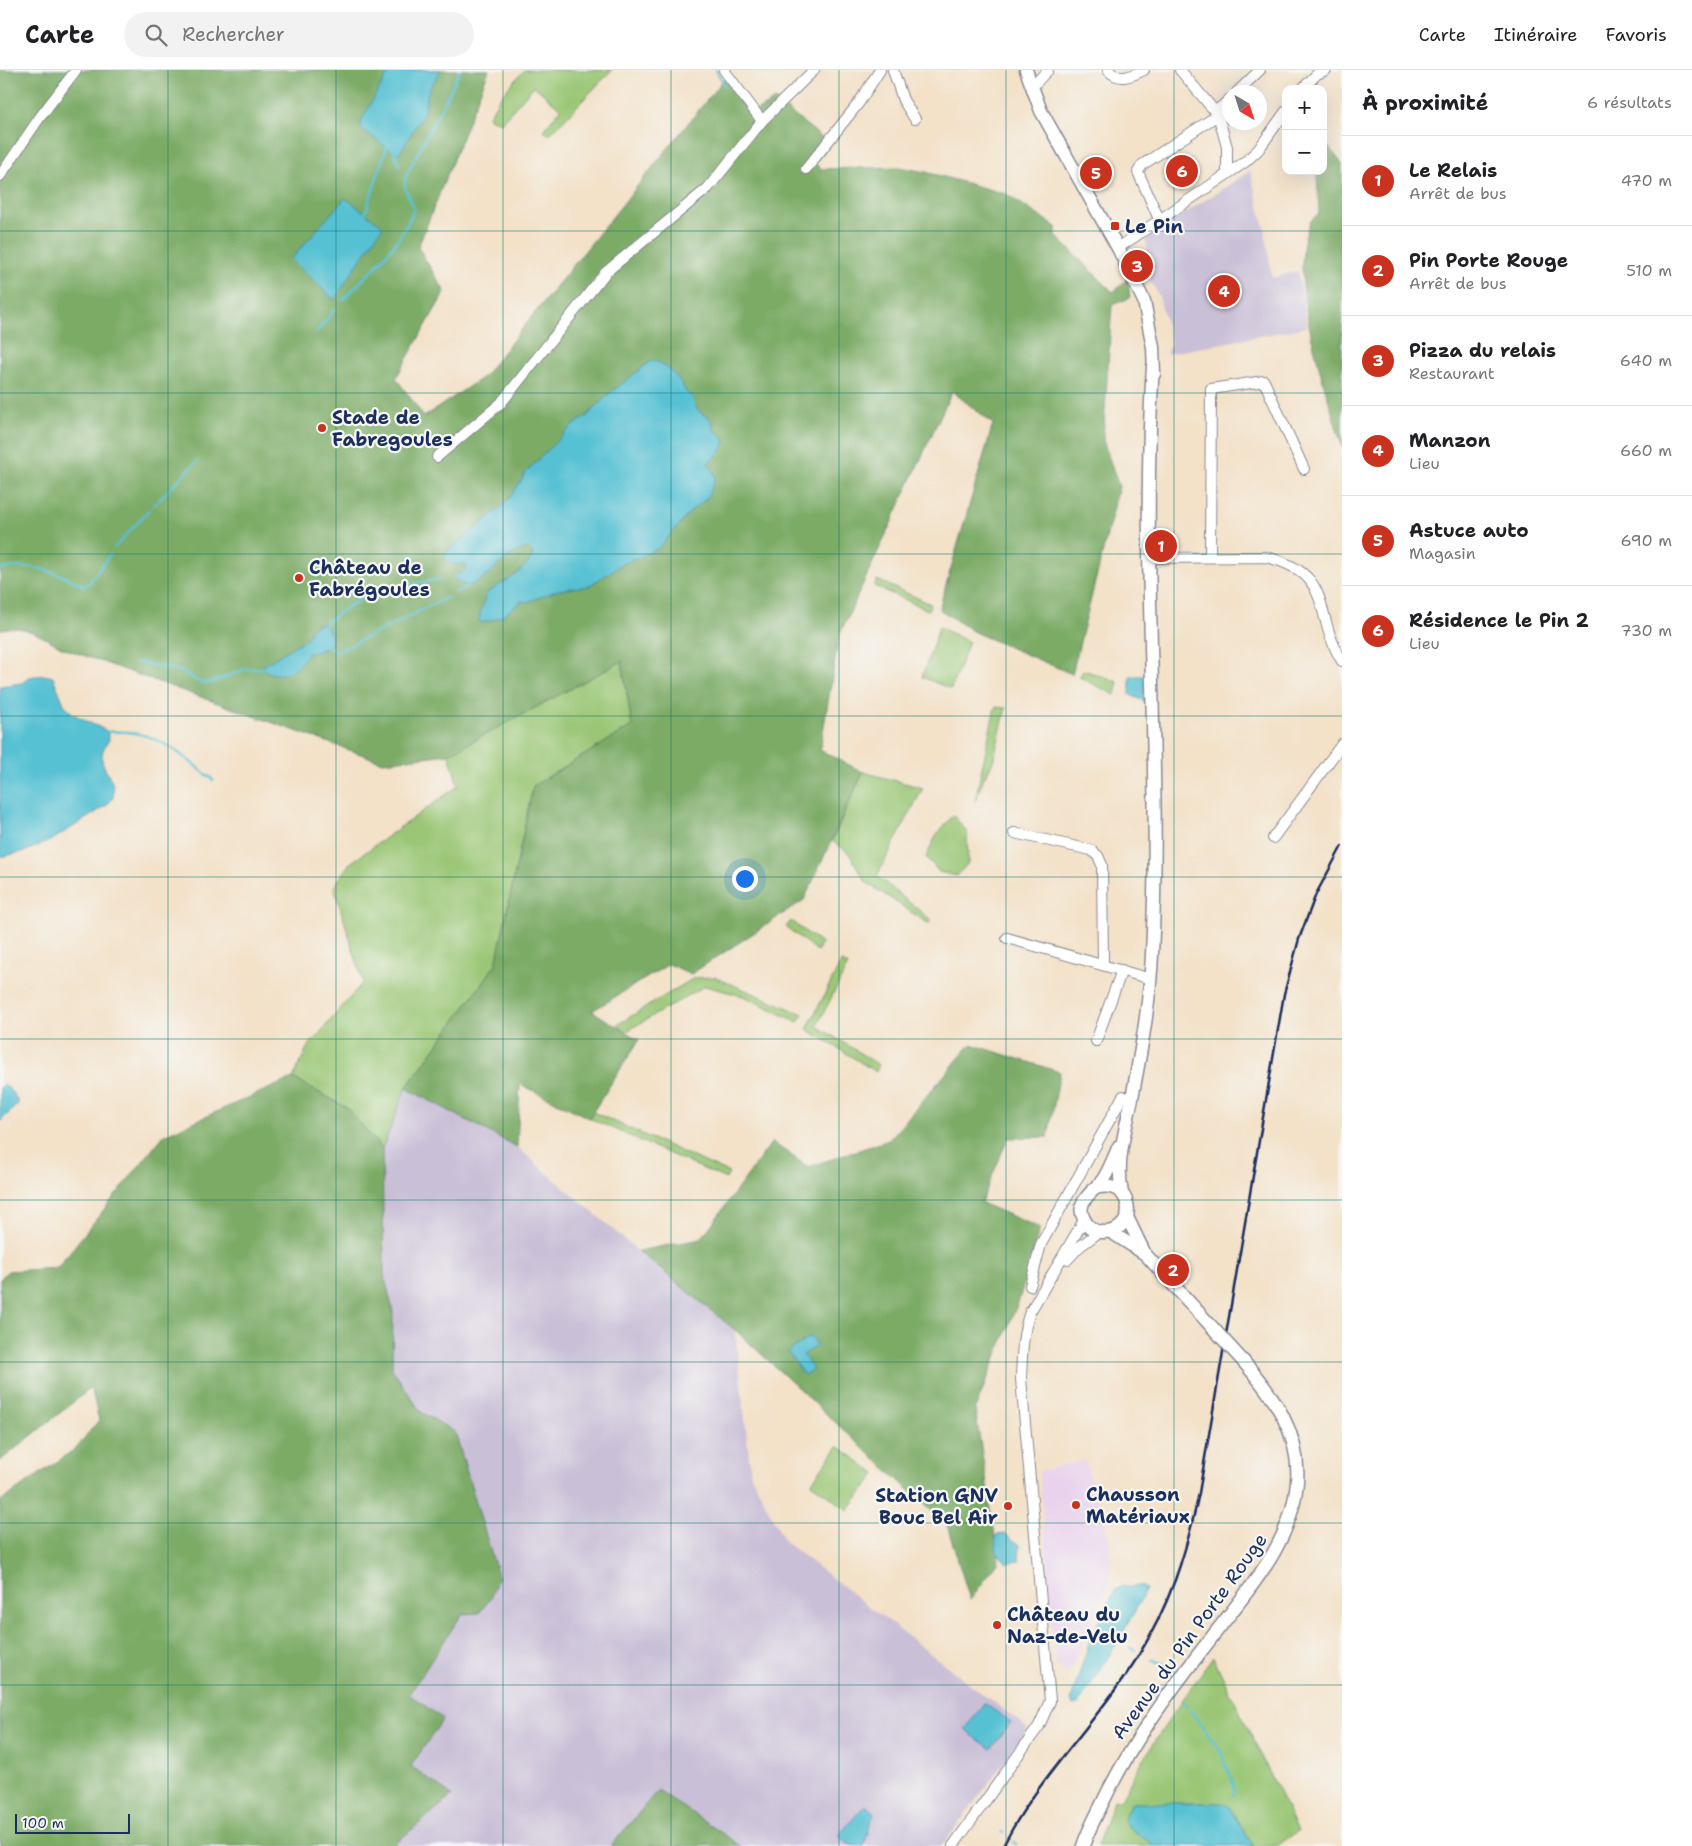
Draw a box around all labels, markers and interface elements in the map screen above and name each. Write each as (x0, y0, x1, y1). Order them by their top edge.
search box (124, 12, 474, 57)
text: Carte (25, 19, 94, 51)
icon: search (142, 21, 170, 49)
text: Rechercher (182, 22, 285, 47)
text: Carte (1419, 23, 1466, 47)
text: Itinéraire (1494, 23, 1578, 47)
text: Favoris (1606, 23, 1667, 47)
north arrow (1222, 85, 1267, 130)
map controls (1282, 85, 1327, 175)
button: + (1282, 85, 1327, 130)
text: À proximité (1362, 89, 1488, 117)
text: 6 résultats (1587, 92, 1672, 113)
button: − (1282, 130, 1327, 175)
pin: 6 (1166, 152, 1198, 190)
pin: 5 (1080, 154, 1112, 192)
text: Le Relais (1409, 158, 1497, 183)
text: 1 (1374, 170, 1382, 191)
text: 470 m (1621, 170, 1672, 191)
text: Arrêt de bus (1409, 183, 1507, 204)
place label: Le Pin (1125, 214, 1183, 239)
marker: Le Pin (1109, 220, 1121, 232)
pin: 3 (1121, 247, 1153, 285)
text: Pin Porte Rouge (1409, 248, 1568, 273)
text: 2 (1372, 260, 1384, 281)
text: 510 m (1626, 260, 1672, 281)
pin: 4 (1208, 272, 1240, 310)
text: Arrêt de bus (1409, 273, 1507, 294)
text: Pizza du relais (1409, 338, 1556, 363)
text: 3 (1372, 350, 1384, 371)
text: 640 m (1620, 350, 1672, 371)
text: Restaurant (1409, 363, 1495, 384)
place label: Stade de Fabregoules (332, 405, 453, 452)
marker: Stade de Fabregoules (316, 422, 328, 434)
text: Manzon (1409, 428, 1490, 453)
text: 4 (1372, 440, 1384, 461)
text: 660 m (1620, 440, 1672, 461)
text: Lieu (1409, 453, 1440, 474)
text: Astuce auto (1409, 518, 1529, 543)
pin: 1 (1145, 527, 1177, 565)
text: 5 (1373, 530, 1383, 551)
text: 690 m (1621, 530, 1672, 551)
text: Magasin (1409, 543, 1475, 564)
place label: Château de Fabrégoules (309, 555, 430, 602)
marker: Château de Fabrégoules (293, 572, 305, 584)
text: Résidence le Pin 2 (1409, 608, 1589, 633)
text: 6 (1372, 620, 1384, 641)
text: 730 m (1621, 620, 1672, 641)
text: Lieu (1409, 633, 1440, 654)
your location (732, 866, 758, 892)
pin: 2 (1157, 1251, 1189, 1289)
place label: Chausson Matériaux (1086, 1482, 1190, 1529)
place label: Station GNV Bouc Bel Air (875, 1483, 999, 1530)
marker: Chausson Matériaux (1070, 1499, 1082, 1511)
marker: Station GNV Bouc Bel Air (1002, 1500, 1014, 1512)
street label: Avenue du Pin Porte Rouge (1106, 1528, 1273, 1744)
place label: Château du Naz-de-Velu (1007, 1602, 1128, 1649)
marker: Château du Naz-de-Velu (991, 1619, 1003, 1631)
scale bar (15, 1811, 130, 1834)
text: 100 m (22, 1814, 64, 1832)

